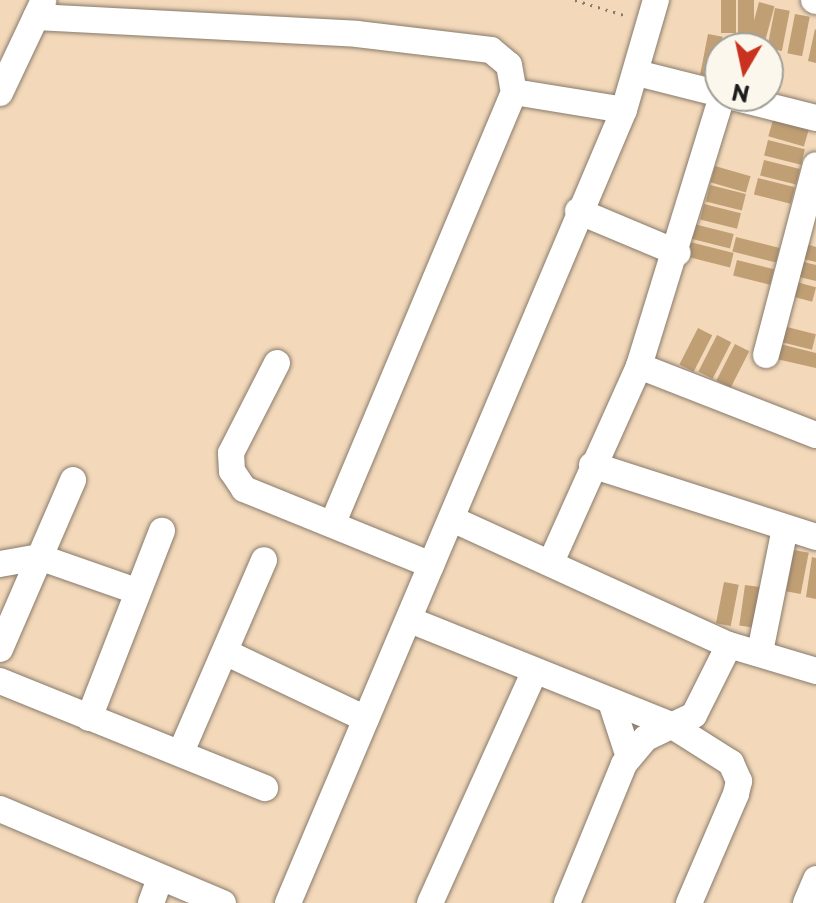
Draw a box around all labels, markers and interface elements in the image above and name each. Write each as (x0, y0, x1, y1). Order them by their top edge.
north arrow (704, 32, 784, 112)
text: N (729, 77, 752, 112)

